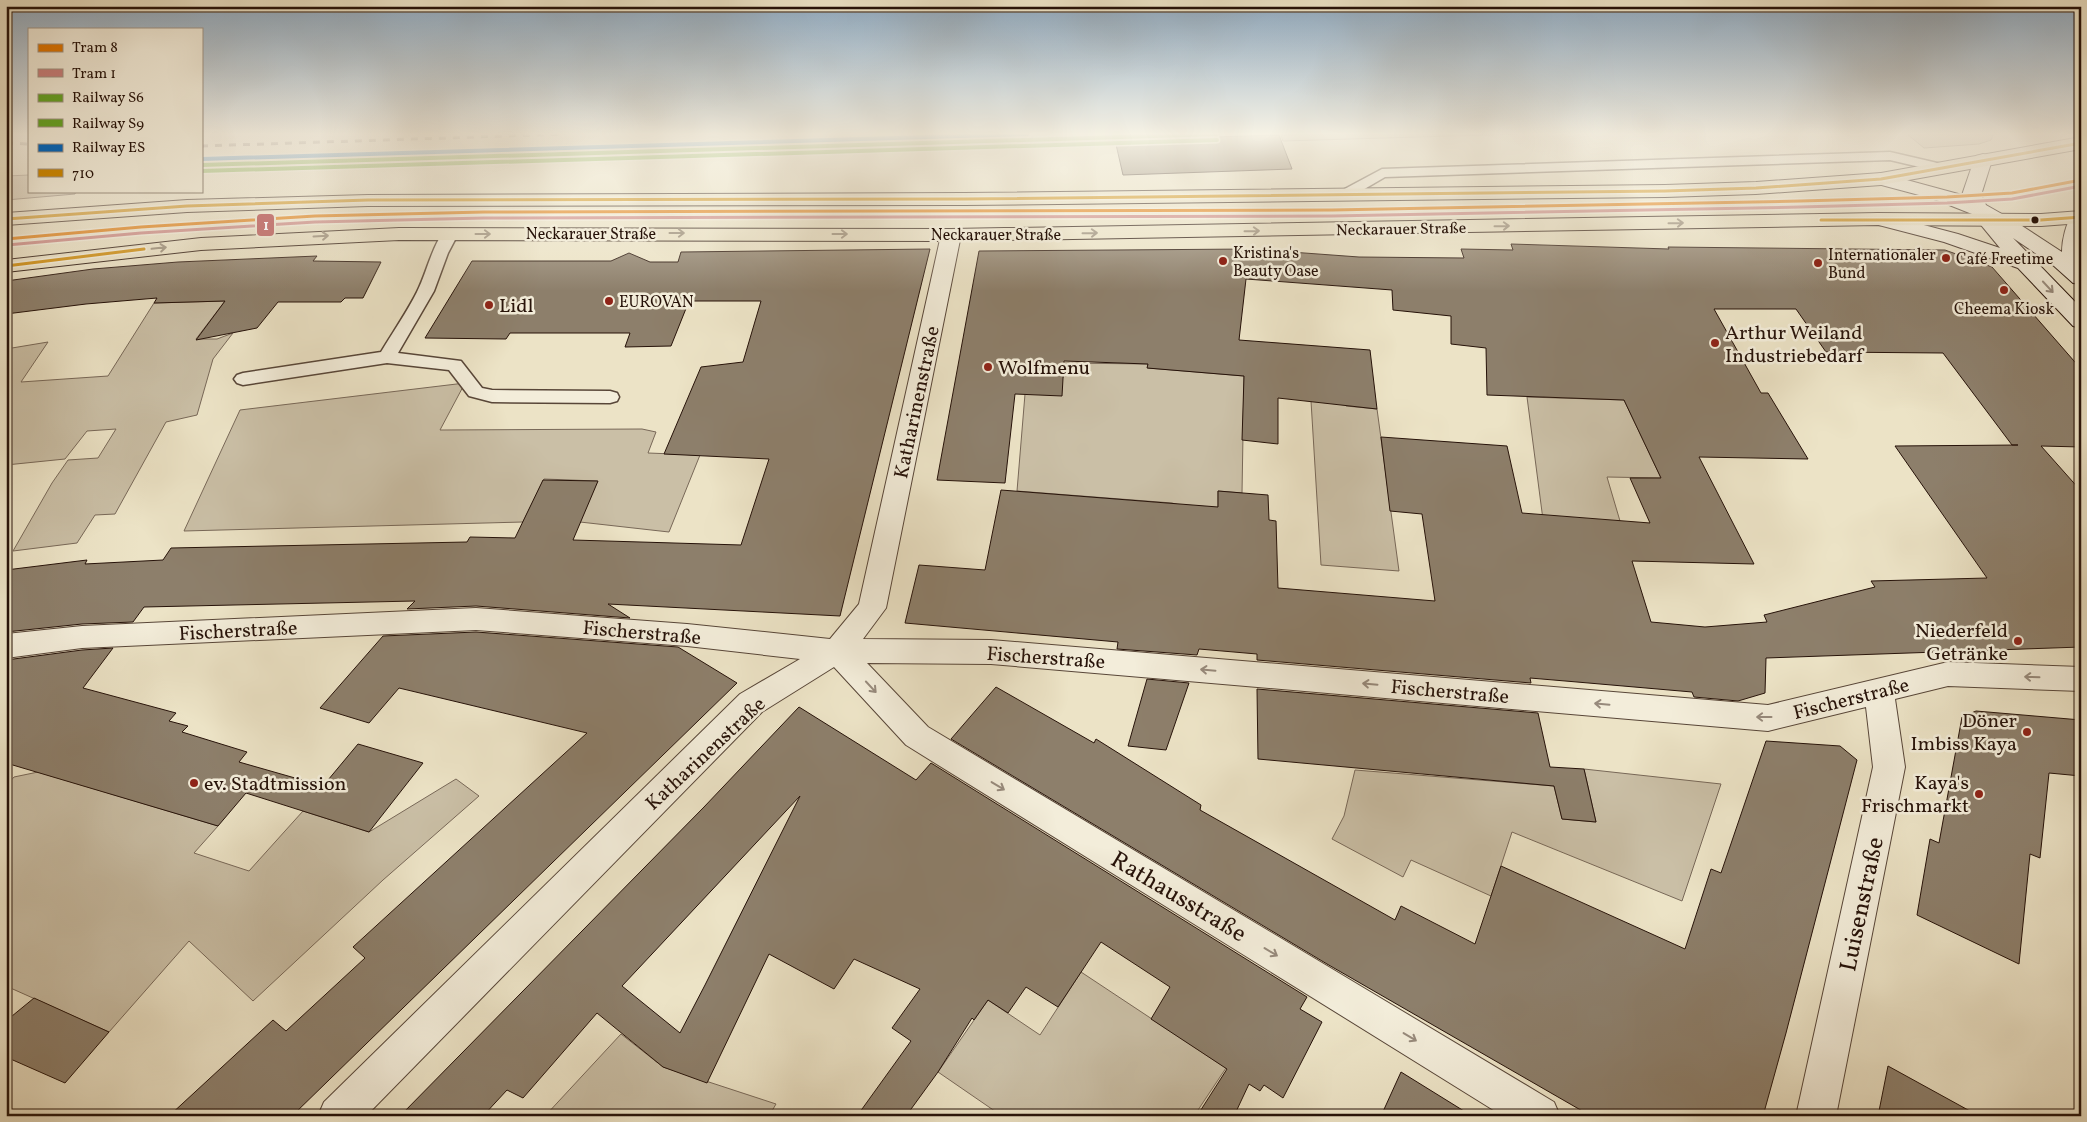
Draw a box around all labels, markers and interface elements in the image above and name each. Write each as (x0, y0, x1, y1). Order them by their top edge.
legend (28, 28, 202, 192)
text: Tram 8 (72, 38, 118, 59)
text: Tram 1 (72, 64, 116, 85)
text: Railway S6 (72, 88, 144, 109)
text: Railway S9 (72, 114, 144, 135)
text: Railway ES (72, 138, 145, 159)
text: 710 (72, 164, 94, 185)
line badge: 1 (256, 213, 275, 237)
unlabelled marker (2030, 215, 2040, 225)
text: 1 (263, 217, 269, 236)
street label: Neckarauer Straße (1336, 218, 1466, 242)
one-way arrow (1668, 218, 1684, 228)
one-way arrow (1494, 221, 1510, 231)
street label: Neckarauer Straße (526, 224, 656, 246)
street label: Neckarauer Straße (931, 225, 1061, 247)
one-way arrow (1244, 226, 1260, 235)
one-way arrow (668, 228, 685, 238)
one-way arrow (1081, 228, 1097, 238)
one-way arrow (475, 229, 491, 239)
one-way arrow (831, 229, 847, 239)
one-way arrow (313, 232, 329, 241)
one-way arrow (151, 243, 167, 253)
place label: Kristina's Beauty Oase (1233, 243, 1319, 283)
place label: Internationaler Bund (1828, 245, 1936, 285)
place label: Café Freetime (1956, 249, 2053, 271)
marker: Café Freetime (1940, 252, 1952, 264)
marker: Kristina's Beauty Oase (1217, 255, 1229, 267)
marker: Internationaler Bund (1812, 257, 1824, 269)
one-way arrow (2042, 281, 2054, 294)
marker: Cheema Kiosk (1998, 284, 2010, 296)
place label: EUROVAN (619, 292, 694, 314)
place label: Lidl (499, 293, 534, 321)
marker: EUROVAN (603, 295, 615, 307)
marker: Lidl (483, 299, 495, 311)
place label: Cheema Kiosk (1954, 299, 2054, 321)
place label: Arthur Weiland Industriebedarf (1725, 320, 1865, 371)
street label: Katharinenstraße (888, 324, 948, 481)
marker: Arthur Weiland Industriebedarf (1709, 337, 1721, 349)
place label: Wolfmenu (998, 355, 1090, 383)
marker: Wolfmenu (982, 361, 994, 373)
street label: Fischerstraße (178, 615, 298, 649)
street label: Fischerstraße (581, 615, 702, 653)
place label: Niederfeld Getränke (1915, 618, 2008, 669)
marker: Niederfeld Getränke (2012, 635, 2024, 647)
street label: Fischerstraße (986, 641, 1106, 677)
one-way arrow (1200, 666, 1216, 675)
street label: Fischerstraße (1790, 672, 1912, 728)
one-way arrow (2024, 672, 2040, 682)
street label: Fischerstraße (1389, 674, 1510, 712)
one-way arrow (1362, 680, 1378, 689)
one-way arrow (865, 681, 877, 693)
street label: Katharinenstraße (640, 691, 773, 818)
one-way arrow (1594, 699, 1610, 709)
place label: Döner Imbiss Kaya (1910, 708, 2017, 759)
one-way arrow (1756, 712, 1772, 722)
marker: Döner Imbiss Kaya (2021, 726, 2033, 738)
place label: Kaya's Frischmarkt (1861, 770, 1969, 821)
place label: ev. Stadtmission (204, 771, 347, 799)
marker: ev. Stadtmission (188, 777, 200, 789)
one-way arrow (990, 781, 1004, 791)
marker: Kaya's Frischmarkt (1973, 788, 1985, 800)
street label: Luisenstraße (1832, 834, 1894, 975)
street label: Rathausstraße (1104, 844, 1252, 952)
one-way arrow (1264, 948, 1278, 958)
one-way arrow (1402, 1032, 1416, 1042)

